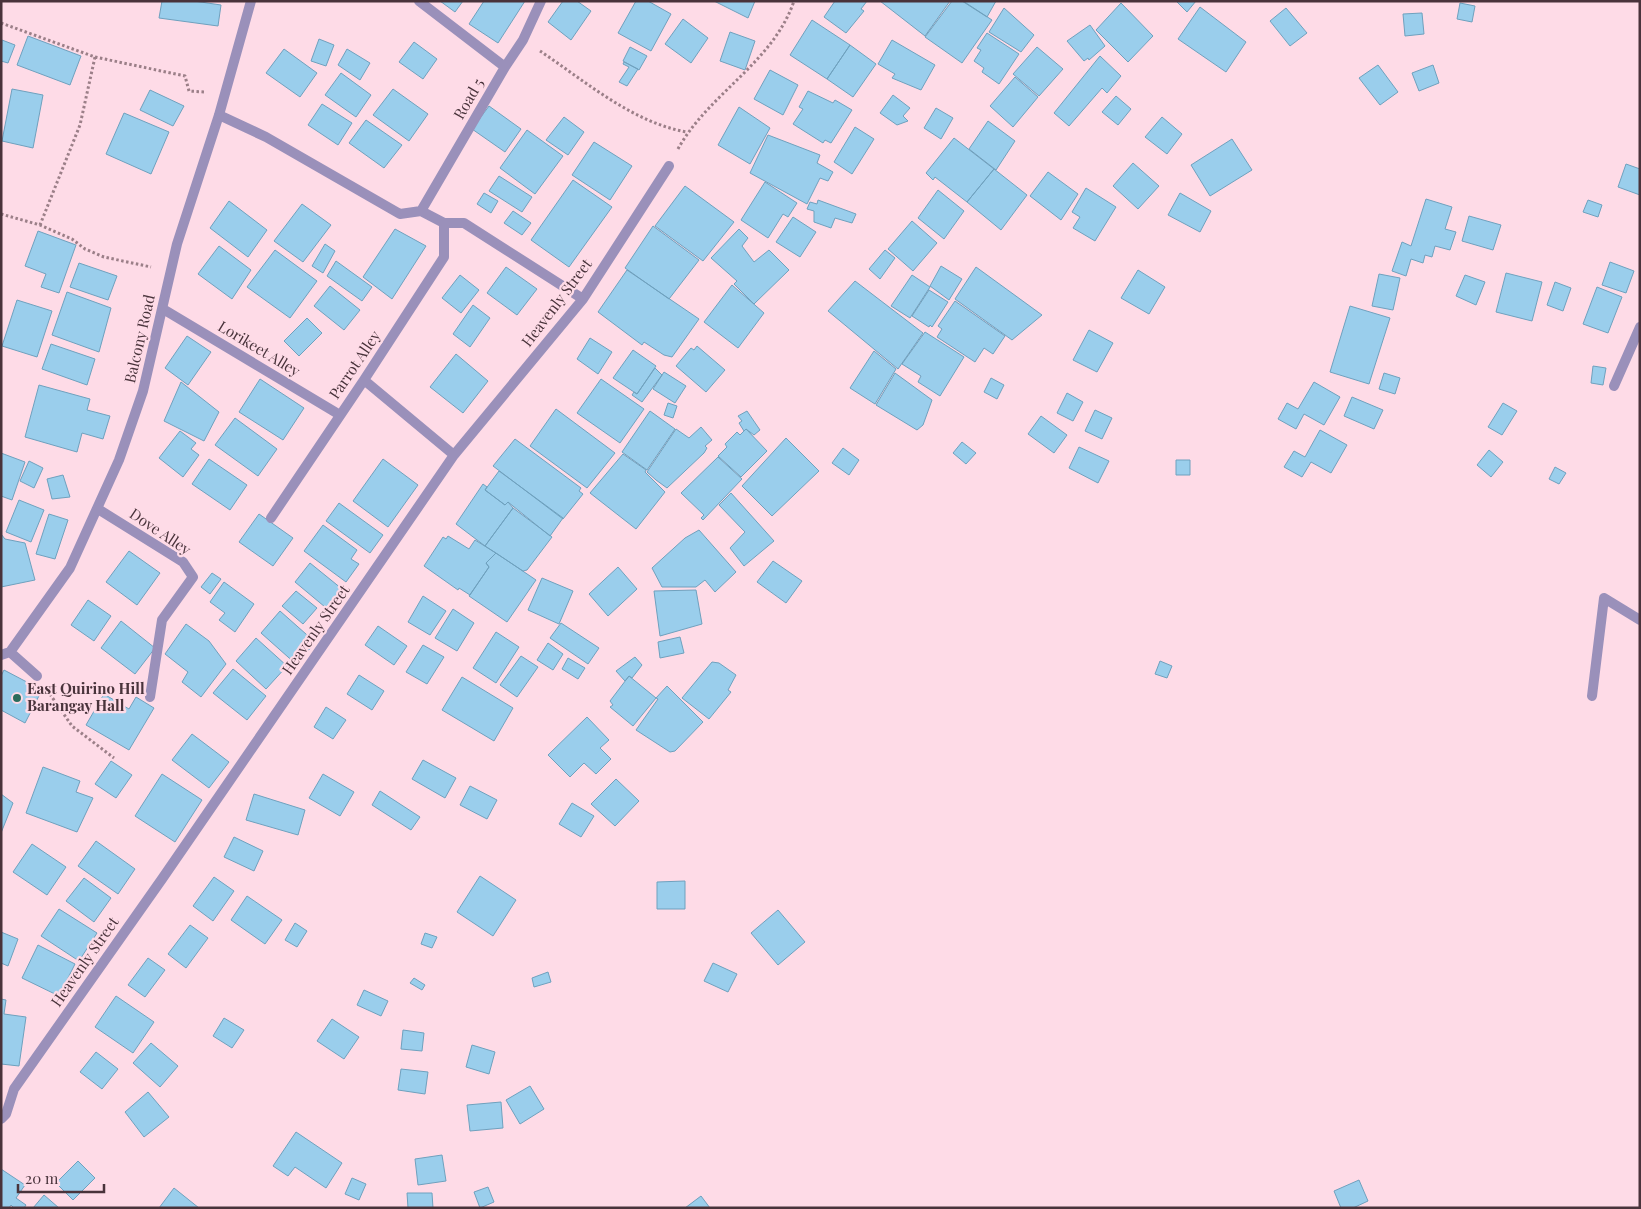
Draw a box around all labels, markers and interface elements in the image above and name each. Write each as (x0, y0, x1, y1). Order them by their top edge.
street label: Road 5 (448, 74, 488, 123)
street label: Heavenly Street (517, 254, 596, 350)
street label: Balcony Road (119, 292, 159, 385)
street label: Lorikeet Alley (215, 316, 305, 381)
street label: Parrot Alley (324, 326, 385, 403)
street label: Dove Alley (126, 503, 195, 559)
street label: Heavenly Street (277, 580, 354, 678)
place label: East Quirino Hill Barangay Hall (27, 678, 145, 715)
marker: East Quirino Hill Barangay Hall (11, 692, 23, 704)
street label: Heavenly Street (46, 912, 123, 1010)
scale bar (18, 1162, 104, 1194)
text: 20 m (25, 1168, 59, 1188)

